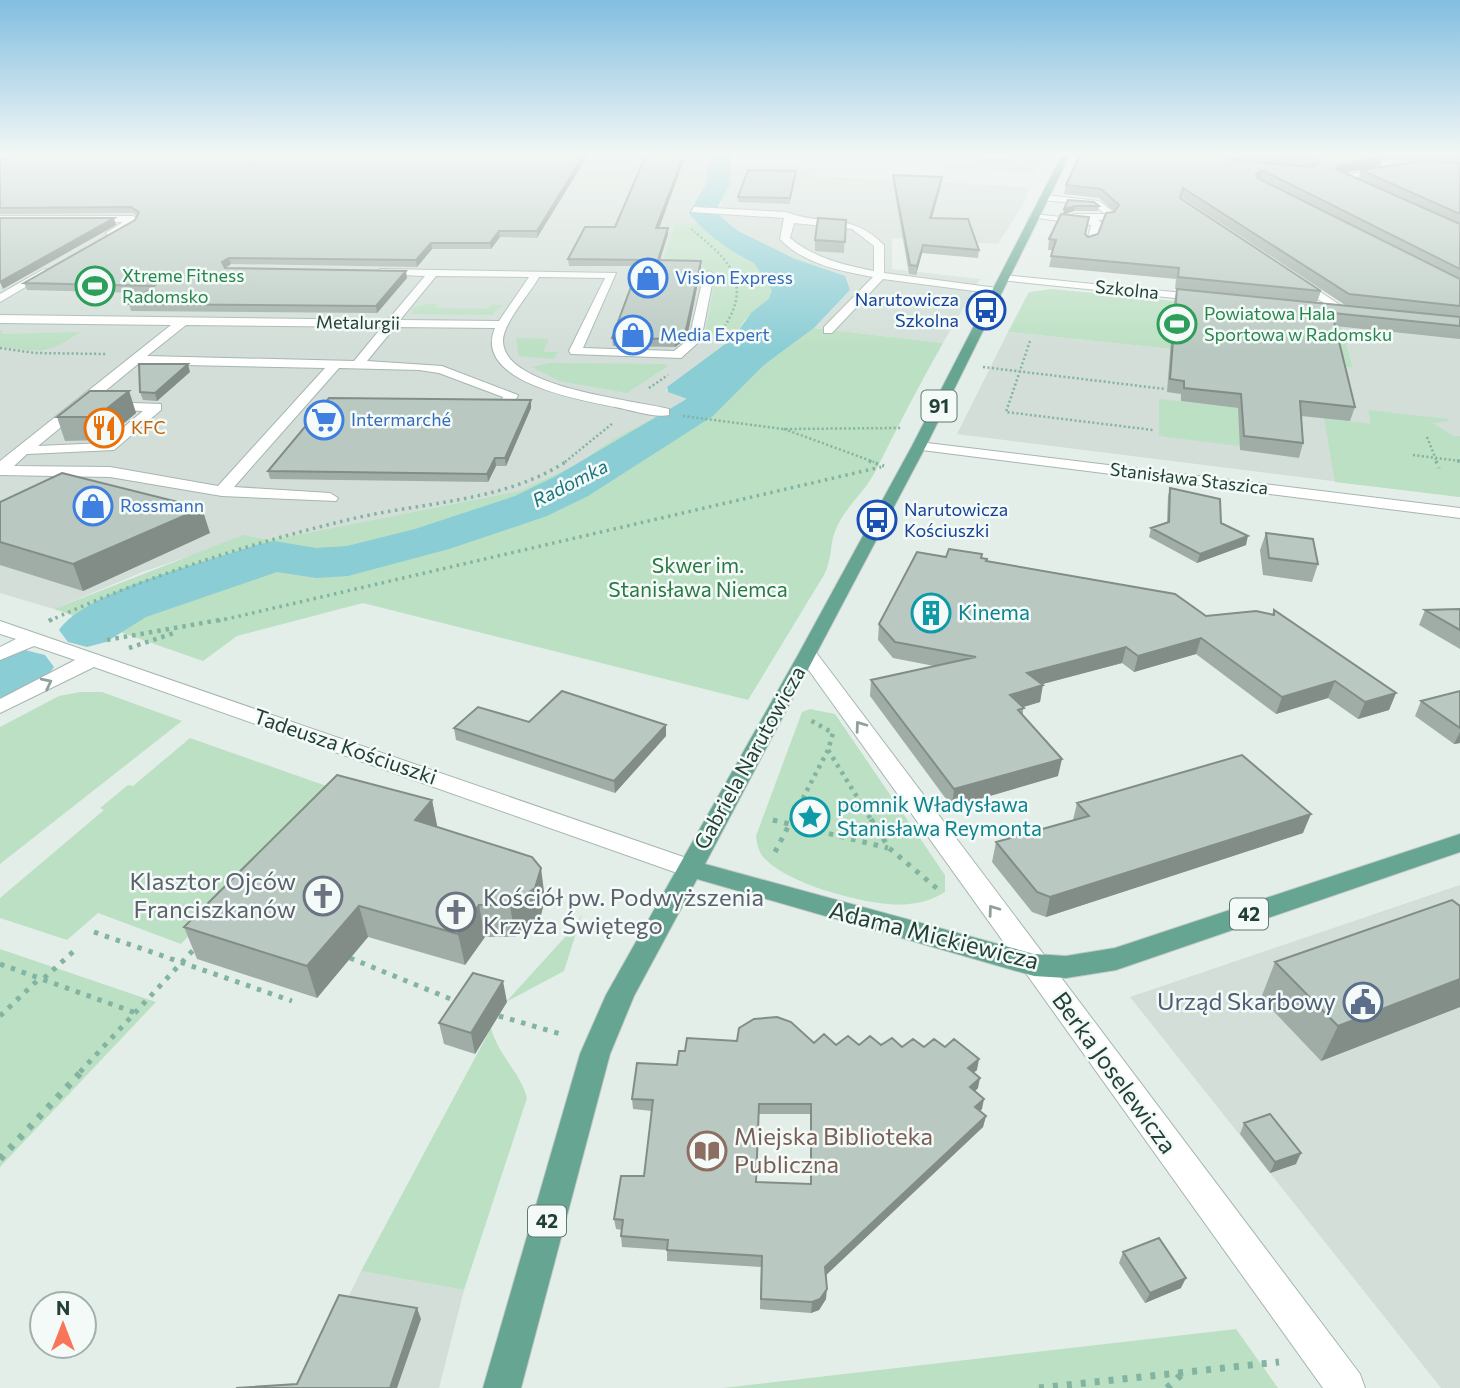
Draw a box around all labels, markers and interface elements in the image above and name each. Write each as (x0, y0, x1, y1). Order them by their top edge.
shop icon: Vision Express (627, 257, 669, 299)
place label: Xtreme Fitness Radomsko (122, 264, 244, 307)
sports icon: Xtreme Fitness Radomsko (74, 265, 116, 307)
place label: Vision Express (675, 266, 793, 288)
street label: Szkolna (1094, 275, 1160, 303)
place label: Narutowicza Szkolna (855, 288, 959, 331)
bus stop icon: Narutowicza Szkolna (965, 289, 1007, 331)
place label: Powiatowa Hala Sportowa w Radomsku (1204, 302, 1392, 345)
sports icon: Powiatowa Hala Sportowa w Radomsku (1156, 303, 1198, 345)
street label: Metalurgii (316, 310, 400, 334)
shop icon: Media Expert (612, 314, 654, 356)
place label: Media Expert (660, 323, 770, 345)
road number: 91 (922, 390, 956, 422)
supermarket icon: Intermarché (303, 399, 345, 441)
restaurant icon: KFC (83, 407, 125, 449)
place label: Intermarché (351, 408, 451, 430)
place label: KFC (131, 416, 166, 438)
water label: Radomka (528, 454, 611, 511)
street label: Stanisława Staszica (1109, 457, 1270, 499)
shop icon: Rossmann (72, 485, 114, 527)
place label: Rossmann (120, 494, 204, 516)
place label: Narutowicza Kościuszki (904, 498, 1008, 541)
bus stop icon: Narutowicza Kościuszki (856, 499, 898, 541)
park label: Skwer im. Stanisława Niemca (608, 552, 788, 601)
building icon: Kinema (910, 592, 952, 634)
place label: Kinema (958, 599, 1030, 624)
street label: Gabriela Narutowicza (688, 661, 809, 853)
one-way arrow (40, 678, 52, 691)
street label: Tadeusza Kościuszki (251, 702, 440, 789)
one-way arrow (856, 721, 868, 734)
place label: pomnik Władysława Stanisława Reymonta (837, 791, 1042, 840)
place icon: pomnik Władysława Stanisława Reymonta (789, 796, 831, 838)
place label: Klasztor Ojców Franciszkanów (129, 866, 296, 923)
church icon: Klasztor Ojców Franciszkanów (302, 875, 344, 917)
place label: Kościół pw. Podwyższenia Krzyża Świętego (483, 882, 764, 939)
church icon: Kościół pw. Podwyższenia Krzyża Świętego (435, 891, 477, 933)
street label: Adama Mickiewicza (827, 894, 1042, 975)
road number: 42 (1230, 898, 1268, 930)
one-way arrow (989, 905, 1002, 918)
public building icon: Urząd Skarbowy (1342, 981, 1384, 1023)
street label: Berka Joselewicza (1047, 986, 1184, 1159)
place label: Urząd Skarbowy (1157, 986, 1336, 1015)
place label: Miejska Biblioteka Publiczna (734, 1121, 933, 1178)
library icon: Miejska Biblioteka Publiczna (686, 1130, 728, 1172)
road number: 42 (528, 1205, 566, 1236)
north arrow (28, 1290, 98, 1360)
text: N (56, 1296, 70, 1319)

